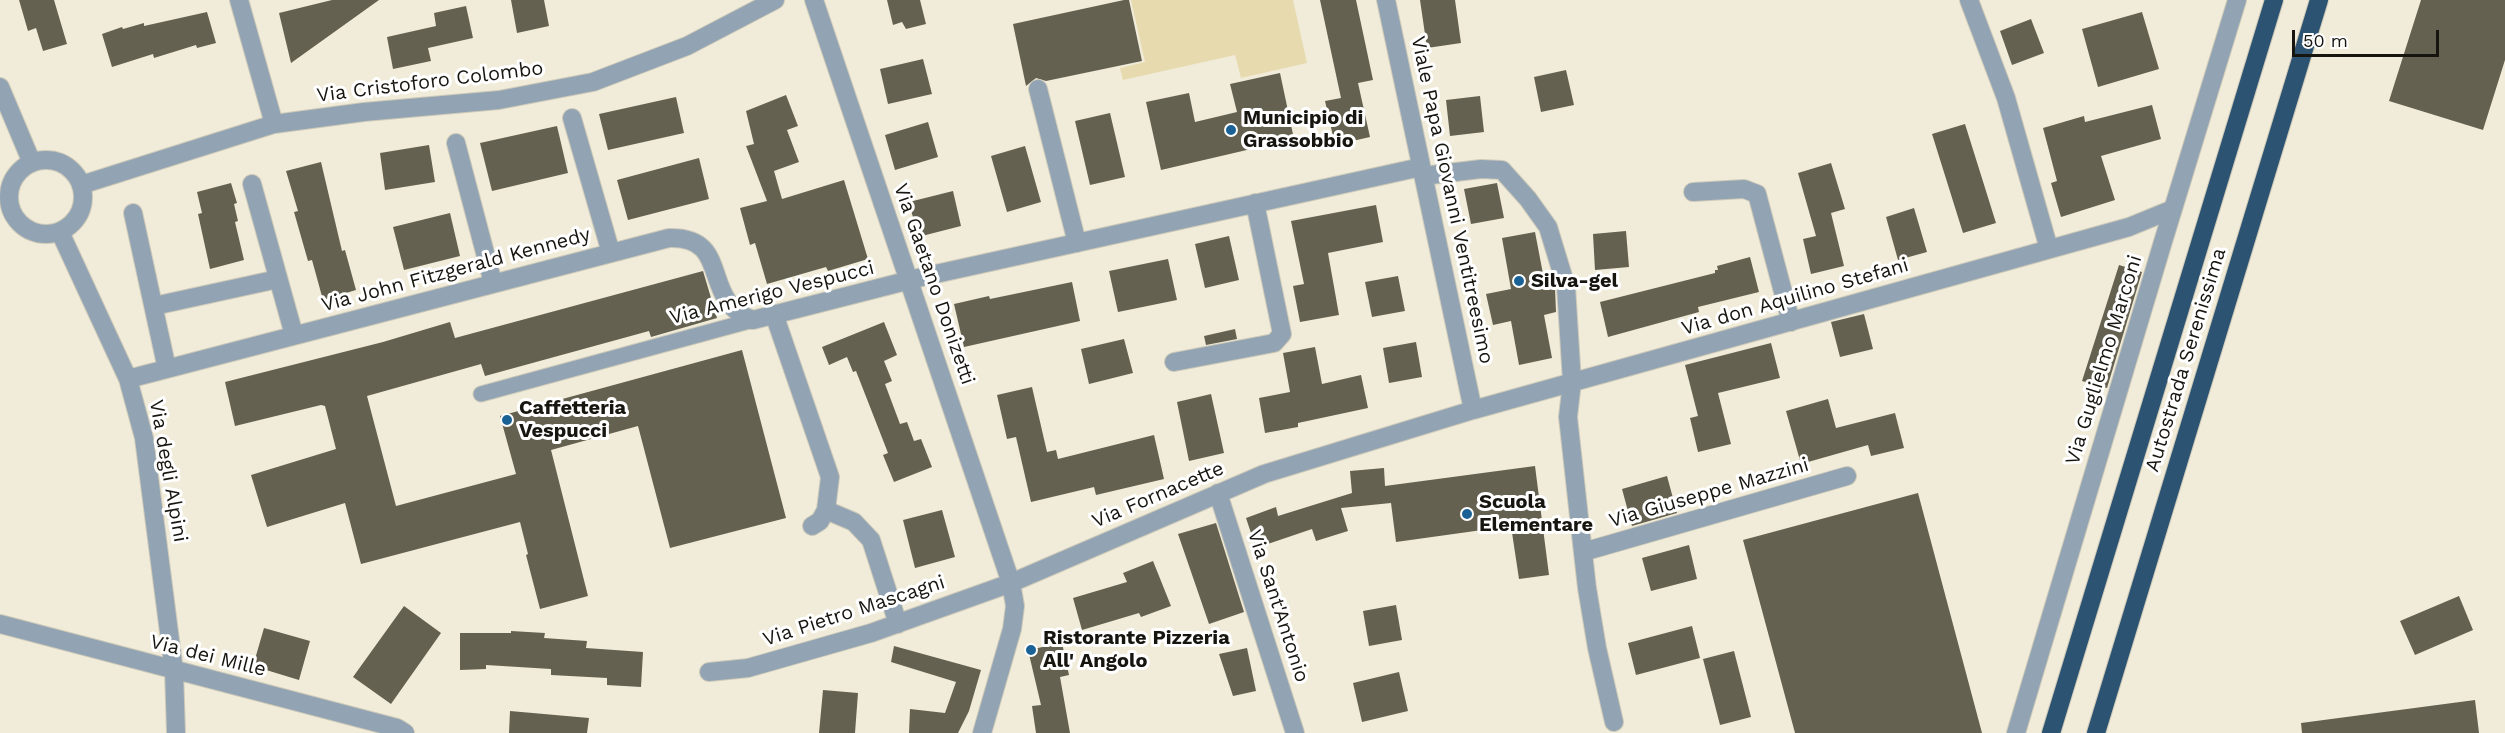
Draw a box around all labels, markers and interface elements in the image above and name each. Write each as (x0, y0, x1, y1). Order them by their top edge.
scale bar (2295, 18, 2442, 56)
text: 50 m (2303, 30, 2348, 51)
street label: Viale Papa Giovanni Ventitreesimo (1406, 34, 1498, 366)
street label: Via Cristoforo Colombo (315, 56, 545, 108)
place label: Municipio di Grassobbio (1243, 106, 1363, 153)
marker: Municipio di Grassobbio (1224, 123, 1238, 137)
street label: Via Gaetano Donizetti (888, 180, 980, 388)
street label: Via John Fitzgerald Kennedy (319, 222, 593, 318)
street label: Autostrada Serenissima (2140, 245, 2232, 475)
street label: Via Guglielmo Marconi (2061, 252, 2147, 468)
street label: Via don Aquilino Stefani (1679, 253, 1911, 341)
street label: Via Amerigo Vespucci (667, 256, 877, 330)
place label: Silva-gel (1531, 269, 1618, 293)
marker: Silva-gel (1512, 274, 1526, 288)
place label: Caffetteria Vespucci (519, 396, 626, 443)
street label: Via degli Alpini (144, 398, 192, 544)
marker: Caffetteria Vespucci (500, 413, 514, 427)
street label: Via Giuseppe Mazzini (1606, 453, 1812, 533)
street label: Via Fornacette (1088, 456, 1228, 534)
place label: Scuola Elementare (1479, 490, 1593, 537)
marker: Scuola Elementare (1460, 507, 1474, 521)
street label: Via Sant'Antonio (1242, 527, 1314, 685)
street label: Via Pietro Mascagni (760, 570, 948, 652)
place label: Ristorante Pizzeria All' Angolo (1043, 626, 1230, 673)
street label: Via dei Mille (147, 630, 269, 682)
marker: Ristorante Pizzeria All' Angolo (1024, 643, 1038, 657)

